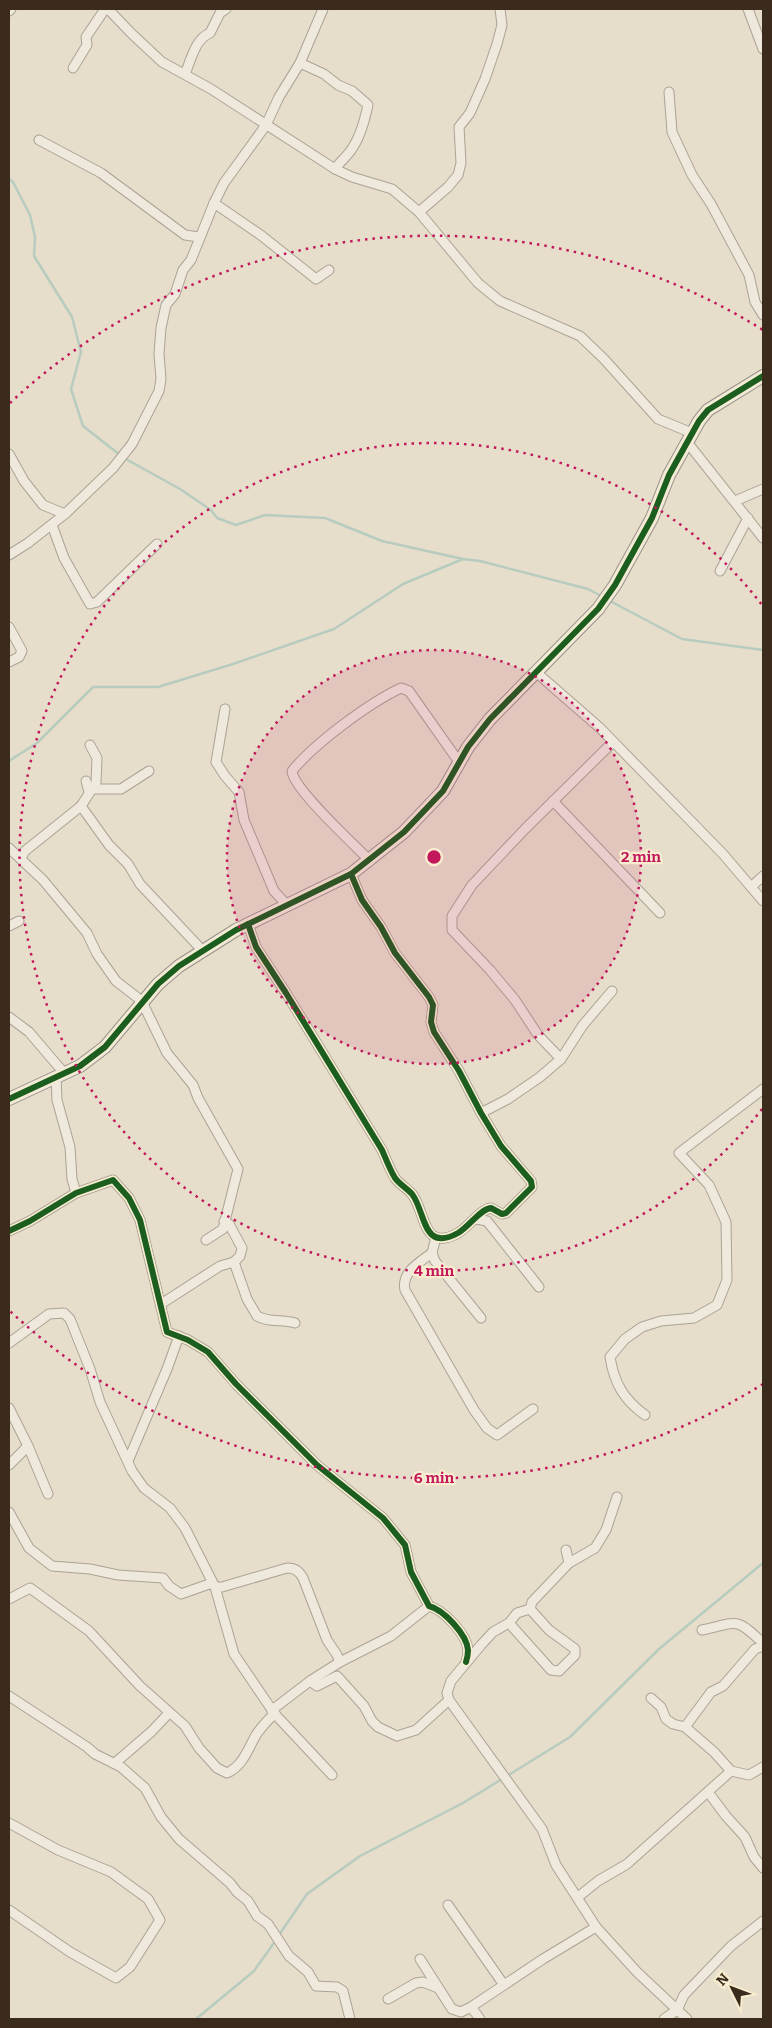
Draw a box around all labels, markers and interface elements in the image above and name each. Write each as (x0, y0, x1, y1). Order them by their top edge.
centre of rings (425, 848, 443, 866)
text: 2 min (621, 848, 661, 866)
text: 4 min (414, 1262, 455, 1280)
text: 6 min (414, 1469, 454, 1487)
north arrow (707, 1963, 757, 2013)
text: N (713, 1970, 733, 1989)

